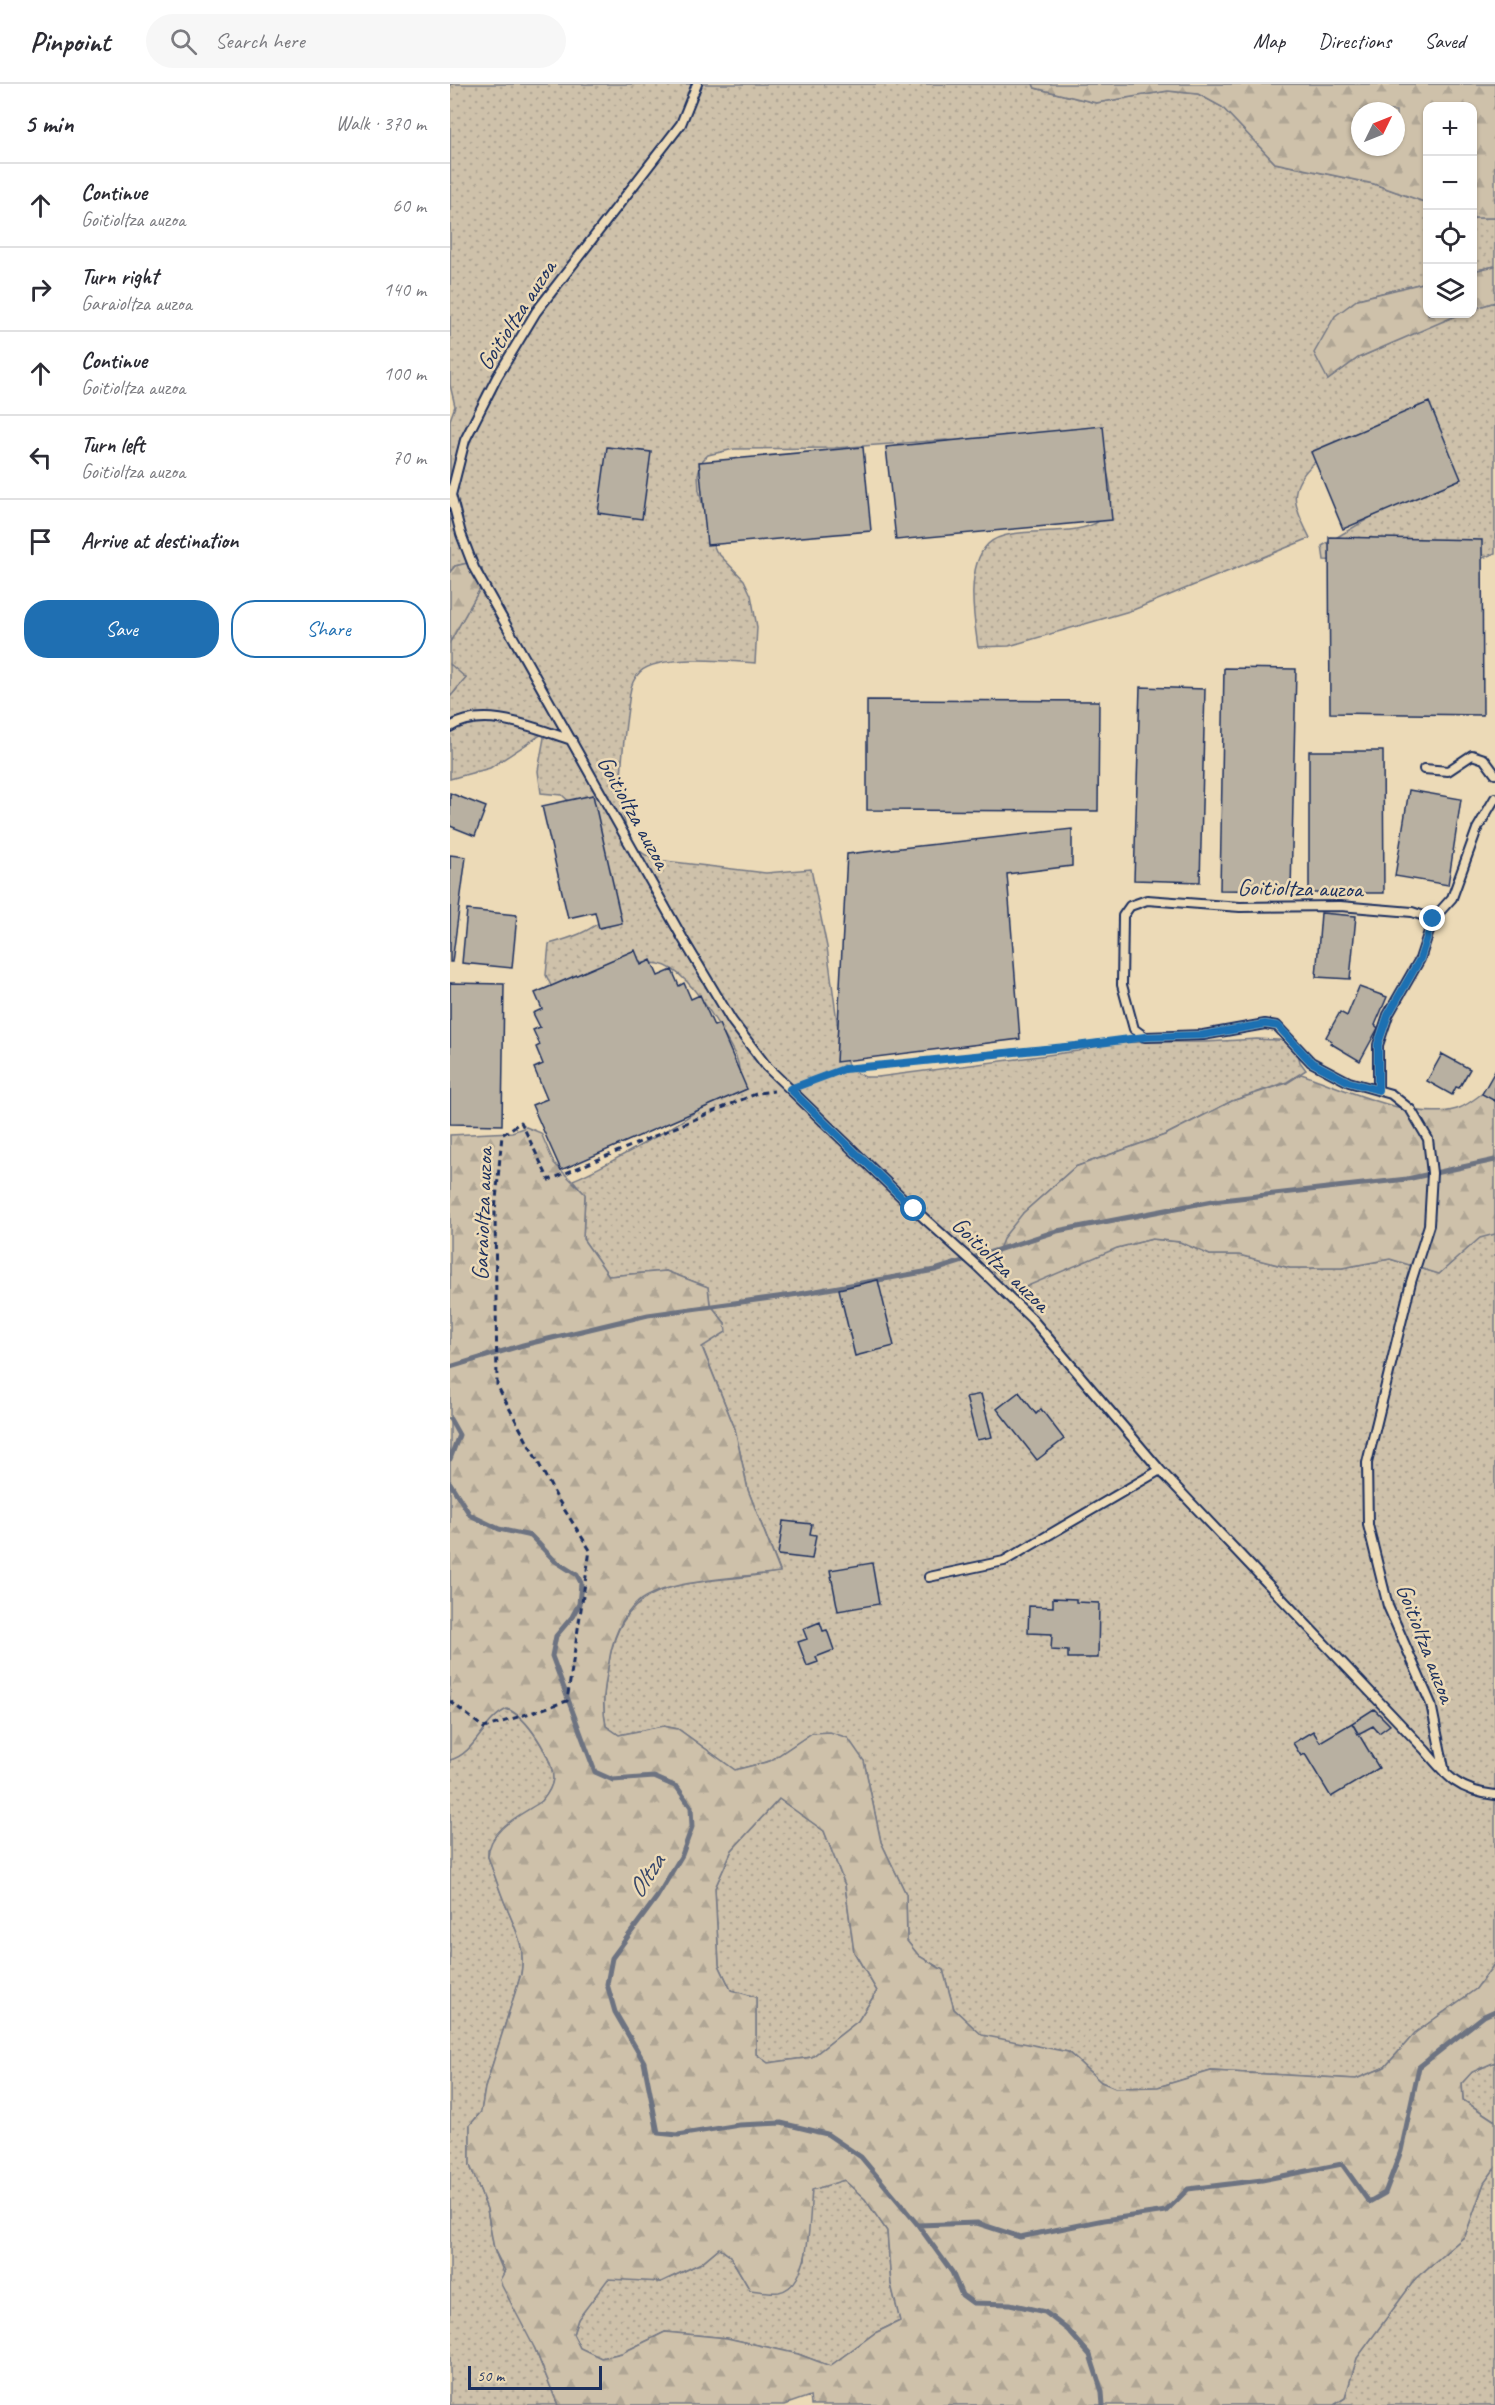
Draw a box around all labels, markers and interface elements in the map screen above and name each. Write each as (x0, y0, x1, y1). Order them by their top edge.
search box (146, 14, 566, 68)
text: Pinpoint (30, 24, 110, 59)
icon: search (167, 25, 200, 58)
text: Search here (215, 27, 305, 55)
text: Map (1253, 28, 1285, 54)
text: Directions (1318, 28, 1391, 54)
text: Saved (1424, 28, 1465, 54)
north arrow (1351, 102, 1405, 156)
map controls (1423, 102, 1477, 318)
button: + (1423, 102, 1477, 156)
text: 5 min (24, 107, 73, 140)
text: Walk · 370 m (336, 111, 426, 136)
button: − (1423, 156, 1477, 210)
text: Continue (81, 179, 147, 207)
icon: ahead (24, 189, 57, 222)
text: 60 m (392, 193, 426, 218)
text: Goitioltza auzoa (81, 207, 185, 232)
button: locate (1423, 210, 1477, 264)
street label: Goitioltza auzoa (469, 253, 564, 376)
text: Turn right (81, 263, 158, 291)
button: layers (1423, 264, 1477, 318)
icon: right (24, 273, 57, 306)
text: 140 m (383, 277, 426, 302)
text: Garaioltza auzoa (81, 291, 192, 316)
text: Continue (81, 347, 147, 375)
icon: ahead (24, 357, 57, 390)
text: 100 m (383, 361, 426, 386)
text: Goitioltza auzoa (81, 375, 185, 400)
text: Turn left (81, 431, 145, 459)
icon: left (24, 441, 57, 474)
text: 70 m (392, 445, 426, 470)
text: Goitioltza auzoa (81, 459, 185, 484)
icon: arrive (24, 525, 57, 558)
text: Arrive at destination (81, 527, 238, 555)
button: Save (24, 600, 219, 658)
button: Share (231, 600, 426, 658)
street label: Goitioltza auzoa (591, 750, 678, 876)
street label: Goitioltza auzoa (1237, 872, 1365, 904)
route end (1419, 905, 1445, 931)
street label: Garaioltza auzoa (465, 1145, 499, 1281)
route start (900, 1195, 926, 1221)
street label: Goitioltza auzoa (946, 1210, 1058, 1320)
street label: Goitioltza auzoa (1390, 1579, 1463, 1709)
water label: Oltza (620, 1846, 674, 1904)
scale bar (468, 2363, 602, 2390)
text: 50 m (477, 2366, 504, 2386)

